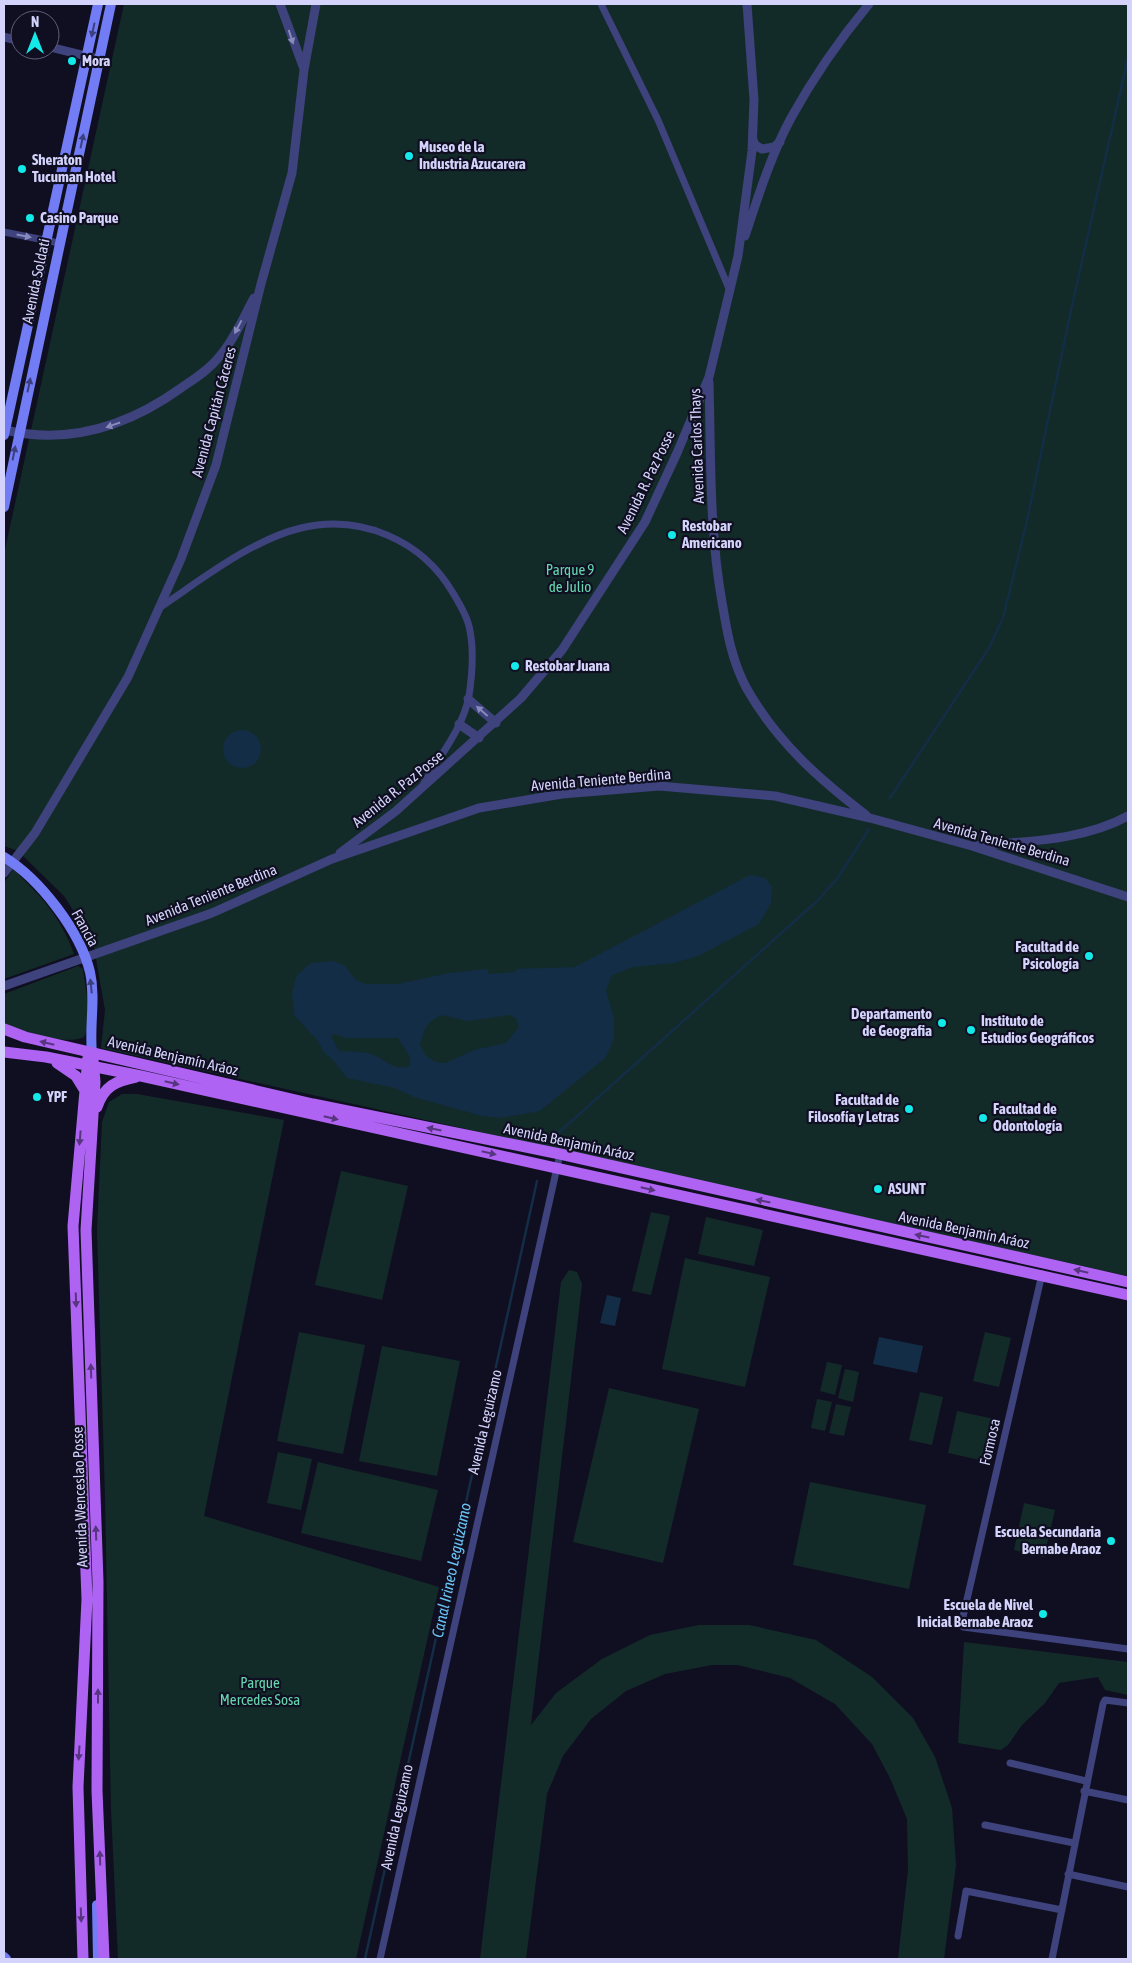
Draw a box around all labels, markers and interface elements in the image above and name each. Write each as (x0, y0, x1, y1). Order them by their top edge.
north arrow (10, 10, 60, 60)
text: N (31, 14, 39, 30)
one-way arrow (89, 22, 97, 37)
one-way arrow (288, 30, 295, 45)
place label: Mora (82, 52, 110, 69)
marker: Mora (66, 55, 78, 67)
one-way arrow (78, 134, 86, 149)
place label: Museo de la Industria Azucarera (419, 138, 526, 172)
marker: Museo de la Industria Azucarera (403, 150, 415, 162)
place label: Sheraton Tucuman Hotel (32, 151, 117, 185)
marker: Sheraton Tucuman Hotel (16, 163, 28, 175)
place label: Casino Parque (40, 209, 119, 226)
marker: Casino Parque (24, 212, 36, 224)
one-way arrow (17, 233, 33, 241)
street label: Avenida Soldati (18, 237, 53, 325)
one-way arrow (234, 321, 243, 334)
street label: Avenida Capitán Cáceres (188, 345, 239, 479)
one-way arrow (25, 378, 33, 393)
street label: Avenida Carlos Thays (686, 388, 707, 504)
one-way arrow (106, 422, 121, 429)
street label: Avenida R. Paz Posse (613, 427, 678, 536)
one-way arrow (11, 444, 19, 460)
place label: Restobar Americano (681, 517, 742, 551)
marker: Restobar Americano (666, 529, 678, 541)
park label: Parque 9 de Julio (546, 561, 594, 595)
place label: Restobar Juana (525, 657, 610, 674)
marker: Restobar Juana (509, 660, 521, 672)
one-way arrow (476, 705, 489, 716)
street label: Avenida R. Paz Posse (349, 747, 447, 831)
street label: Avenida Teniente Berdina (530, 765, 672, 794)
street label: Avenida Teniente Berdina (932, 814, 1072, 869)
street label: Avenida Teniente Berdina (142, 860, 279, 929)
street label: Francia (68, 906, 103, 949)
place label: Facultad de Psicología (1015, 938, 1079, 972)
marker: Facultad de Psicología (1083, 950, 1095, 962)
one-way arrow (87, 978, 95, 994)
place label: Departamento de Geografia (851, 1005, 932, 1039)
place label: Instituto de Estudios Geográficos (981, 1012, 1095, 1046)
marker: Departamento de Geografia (936, 1017, 948, 1029)
marker: Instituto de Estudios Geográficos (965, 1024, 977, 1036)
street label: Avenida Benjamín Aráoz (106, 1032, 240, 1079)
one-way arrow (40, 1039, 55, 1047)
one-way arrow (165, 1079, 181, 1087)
place label: YPF (46, 1088, 67, 1105)
marker: YPF (31, 1091, 43, 1103)
place label: Facultad de Filosofía y Letras (808, 1091, 900, 1125)
place label: Facultad de Odontología (993, 1100, 1062, 1134)
marker: Facultad de Filosofía y Letras (903, 1103, 915, 1115)
marker: Facultad de Odontología (977, 1112, 989, 1124)
one-way arrow (323, 1114, 338, 1122)
street label: Avenida Benjamín Aráoz (502, 1119, 637, 1164)
one-way arrow (426, 1125, 441, 1133)
one-way arrow (76, 1130, 84, 1146)
one-way arrow (482, 1150, 498, 1158)
place label: ASUNT (887, 1180, 926, 1197)
marker: ASUNT (872, 1183, 884, 1195)
one-way arrow (640, 1185, 655, 1193)
one-way arrow (756, 1197, 771, 1205)
street label: Avenida Benjamín Aráoz (897, 1207, 1032, 1252)
one-way arrow (914, 1231, 930, 1239)
one-way arrow (1073, 1267, 1088, 1275)
one-way arrow (72, 1292, 80, 1308)
one-way arrow (87, 1363, 95, 1379)
street label: Avenida Leguizamo (464, 1368, 505, 1476)
street label: Formosa (976, 1417, 1003, 1467)
street label: Avenida Wenceslao Posse (69, 1426, 90, 1568)
water label: Canal Irineo Leguizamo (428, 1501, 475, 1639)
place label: Escuela Secundaria Bernabe Araoz (995, 1523, 1102, 1557)
one-way arrow (92, 1525, 100, 1541)
marker: Escuela Secundaria Bernabe Araoz (1105, 1535, 1117, 1547)
place label: Escuela de Nivel Inicial Bernabe Araoz (917, 1596, 1034, 1630)
marker: Escuela de Nivel Inicial Bernabe Araoz (1037, 1608, 1049, 1620)
park label: Parque Mercedes Sosa (220, 1674, 300, 1708)
one-way arrow (94, 1687, 102, 1703)
one-way arrow (75, 1745, 83, 1761)
street label: Avenida Leguizamo (377, 1763, 416, 1871)
one-way arrow (95, 1850, 103, 1866)
one-way arrow (77, 1907, 85, 1923)

